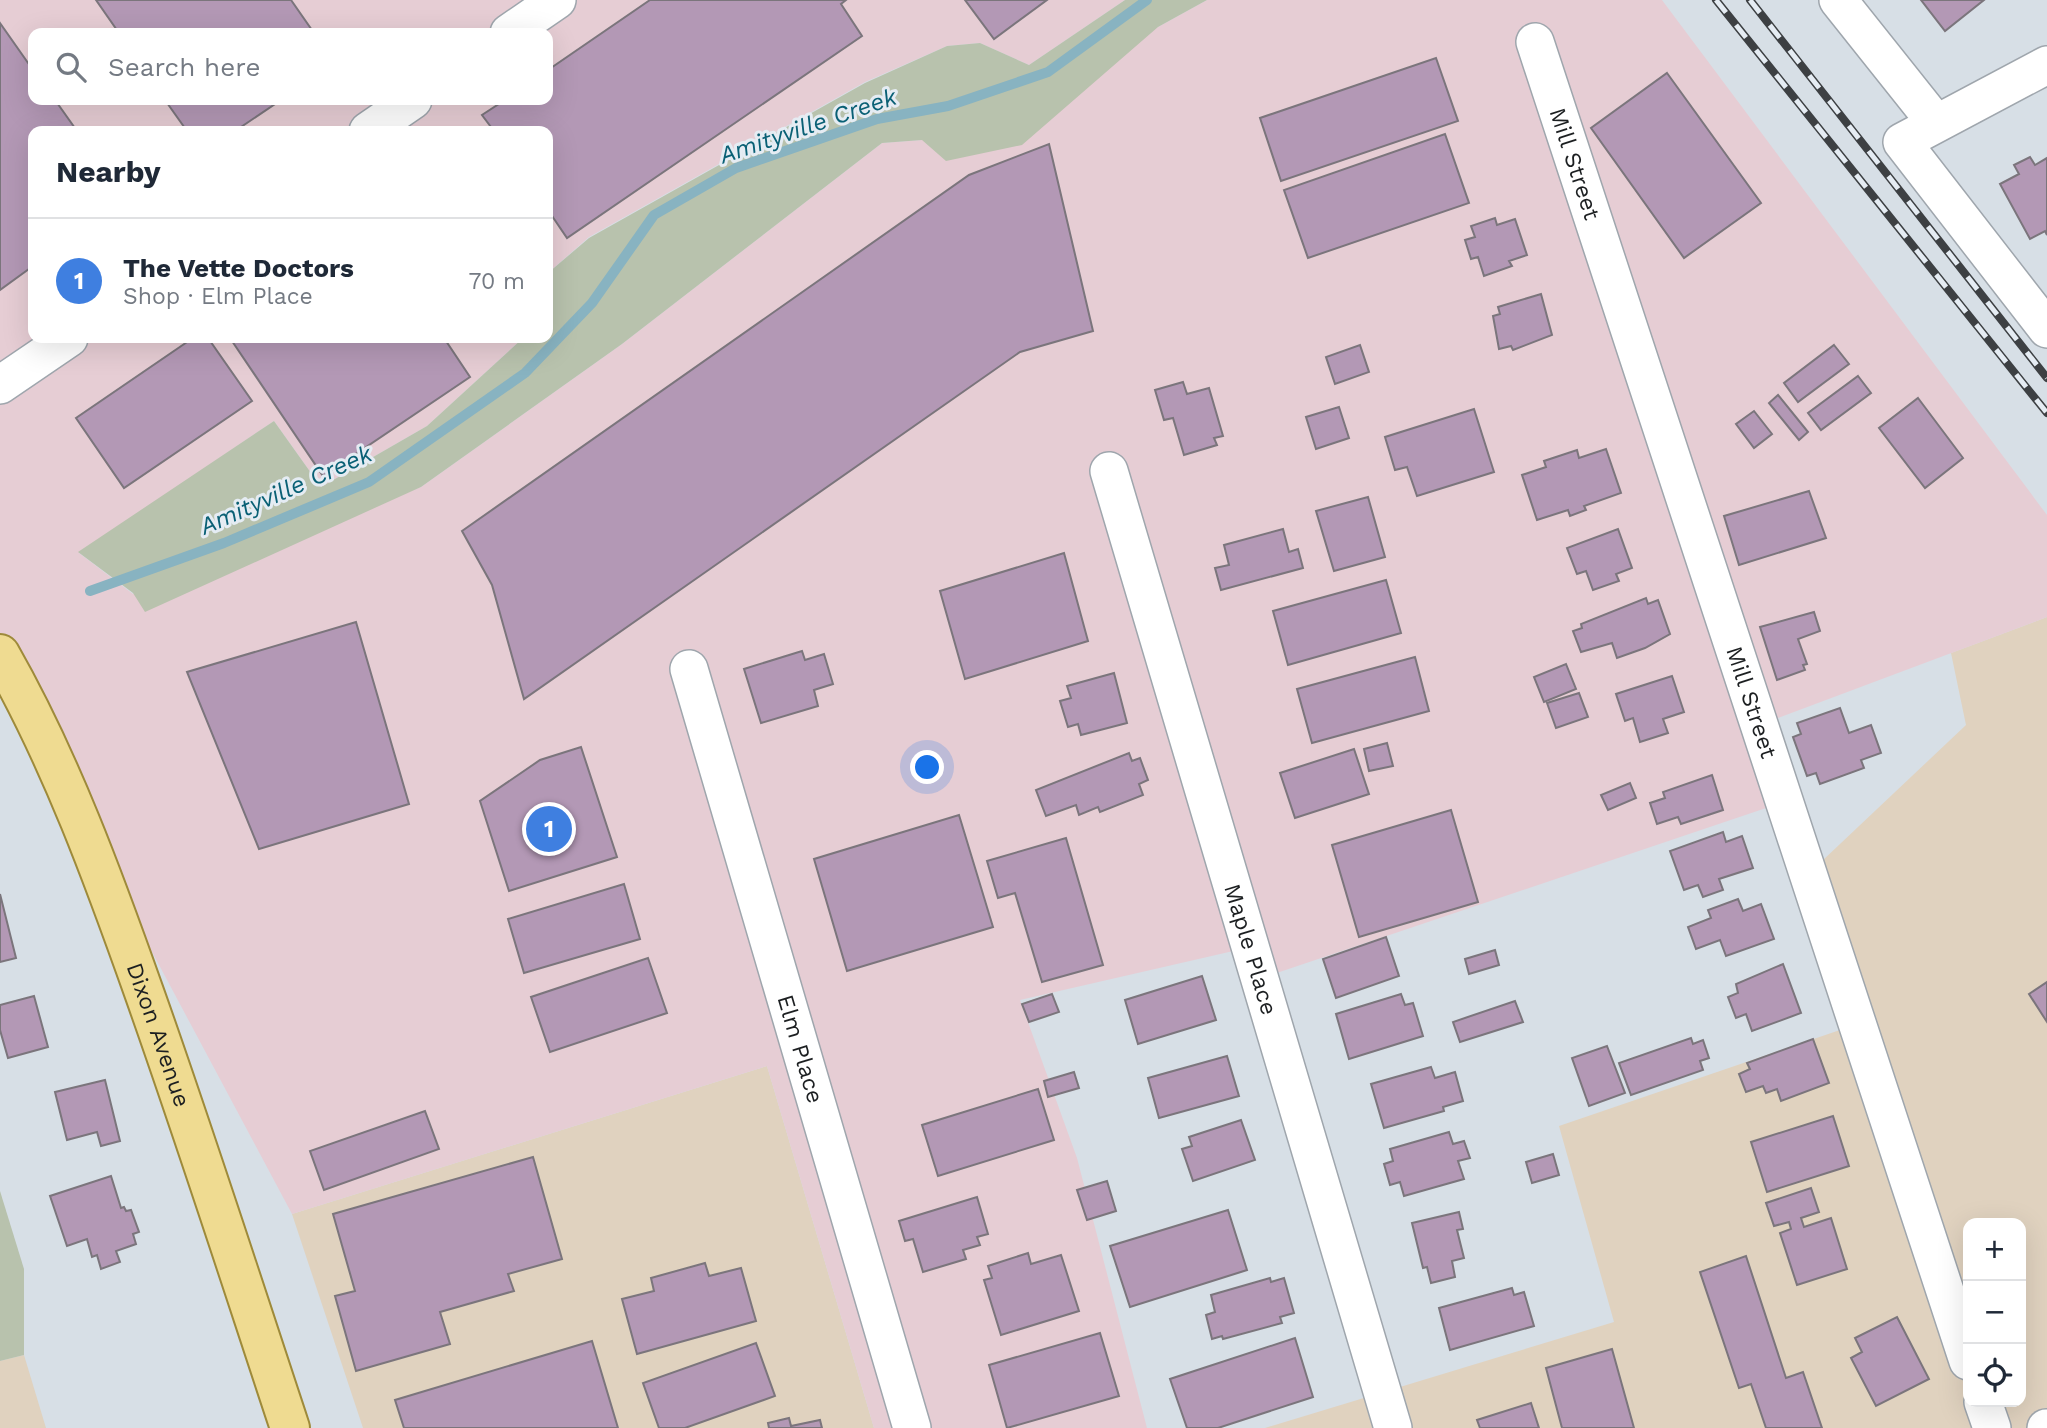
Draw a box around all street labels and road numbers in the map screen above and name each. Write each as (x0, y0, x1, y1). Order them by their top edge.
street label: Mill Street (1544, 104, 1606, 223)
street label: Mill Street (1721, 643, 1783, 762)
street label: Maple Place (1219, 881, 1283, 1018)
street label: Dixon Avenue (121, 959, 196, 1110)
street label: Elm Place (772, 992, 829, 1106)

